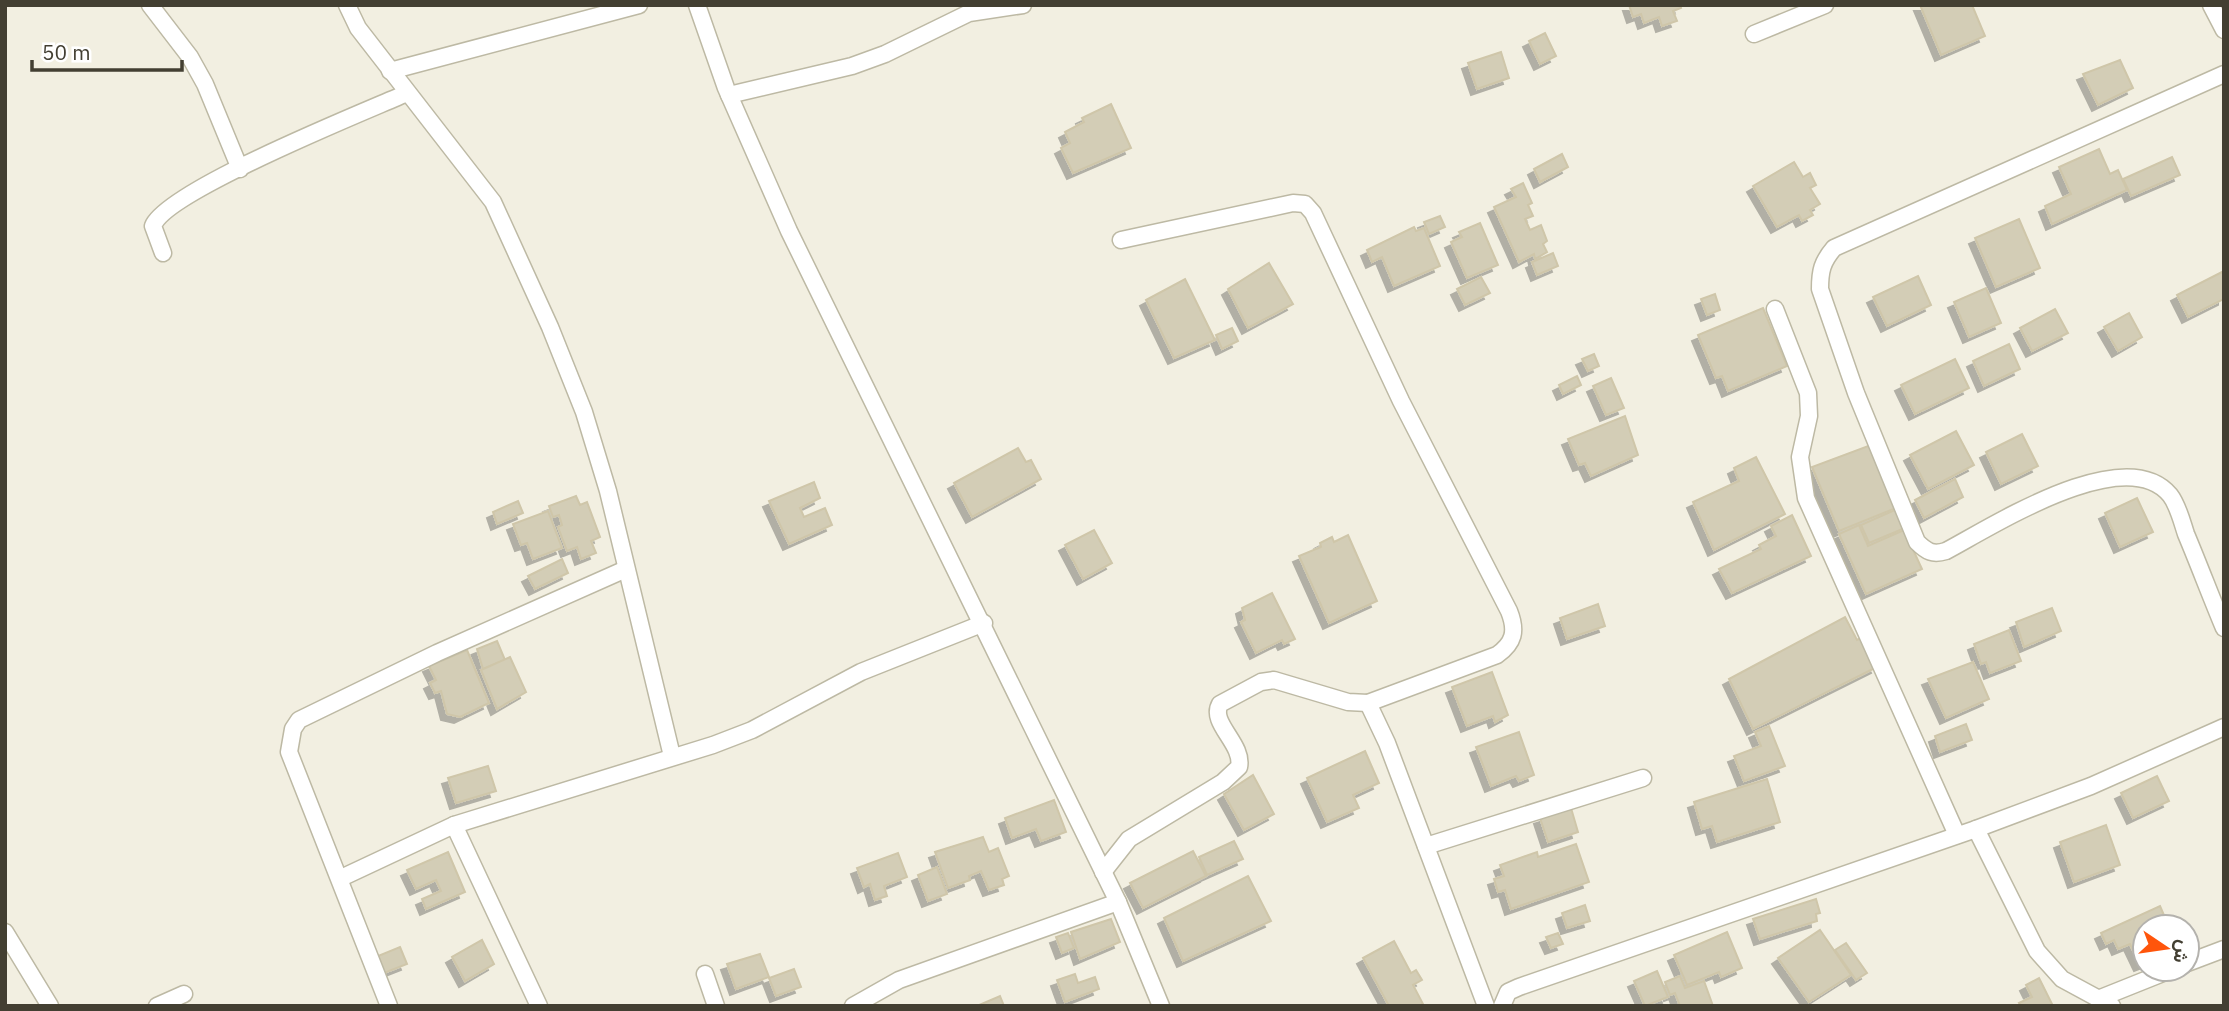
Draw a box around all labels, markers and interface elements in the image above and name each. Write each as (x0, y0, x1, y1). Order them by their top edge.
scale bar (32, 28, 182, 72)
text: 50 m (42, 38, 91, 66)
north arrow (2131, 913, 2201, 983)
text: ش (2168, 938, 2197, 966)

